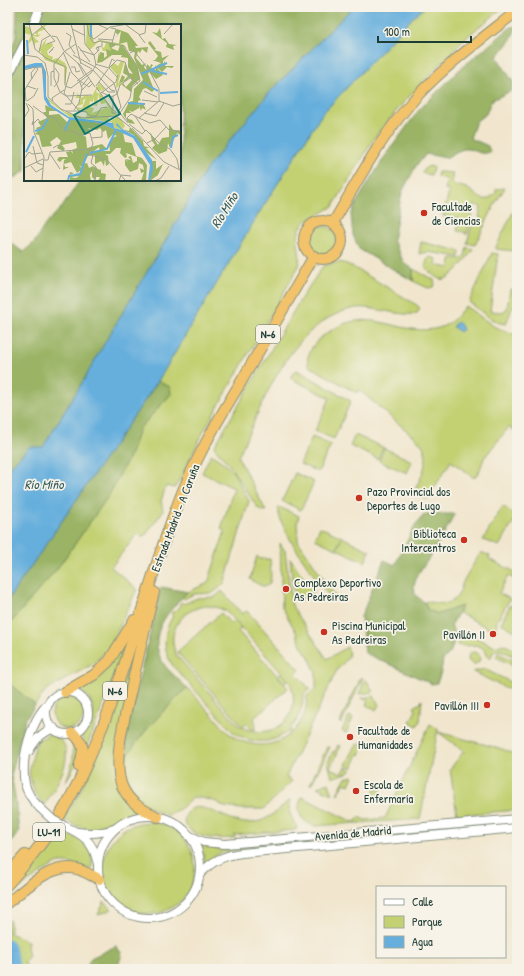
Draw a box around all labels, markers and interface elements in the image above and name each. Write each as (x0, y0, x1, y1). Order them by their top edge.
scale bar (378, 18, 471, 44)
text: 100 m (384, 23, 410, 40)
inset map (24, 24, 181, 181)
water label: Río Miño (206, 187, 243, 231)
place label: Facultade de Ciencias (431, 198, 481, 229)
marker: Facultade de Ciencias (419, 208, 429, 218)
road number: N-6 (256, 325, 280, 343)
street label: Estrada Madrid - A Coruña (147, 461, 203, 574)
water label: Río Miño (25, 475, 65, 493)
place label: Pazo Provincial dos Deportes de Lugo (367, 483, 451, 514)
marker: Pazo Provincial dos Deportes de Lugo (354, 493, 364, 503)
place label: Biblioteca Intercentros (401, 525, 456, 556)
marker: Biblioteca Intercentros (459, 535, 469, 545)
place label: Complexo Deportivo As Pedreiras (294, 574, 381, 605)
marker: Complexo Deportivo As Pedreiras (281, 584, 291, 594)
place label: Piscina Municipal As Pedreiras (332, 617, 407, 648)
place label: Pavillón II (443, 626, 485, 643)
marker: Piscina Municipal As Pedreiras (319, 627, 329, 637)
marker: Pavillón II (488, 629, 498, 639)
road number: N-6 (103, 682, 127, 700)
place label: Pavillón III (434, 697, 479, 714)
marker: Pavillón III (482, 700, 492, 710)
place label: Facultade de Humanidades (357, 722, 413, 753)
marker: Facultade de Humanidades (345, 732, 355, 742)
place label: Escola de Enfermaría (364, 776, 414, 807)
marker: Escola de Enfermaría (351, 786, 361, 796)
street label: Avenida de Madrid (314, 821, 392, 845)
road number: LU-11 (33, 823, 65, 841)
legend (376, 886, 506, 958)
text: Calle (412, 893, 433, 910)
text: Parque (412, 913, 442, 930)
text: Agua (412, 933, 433, 950)

